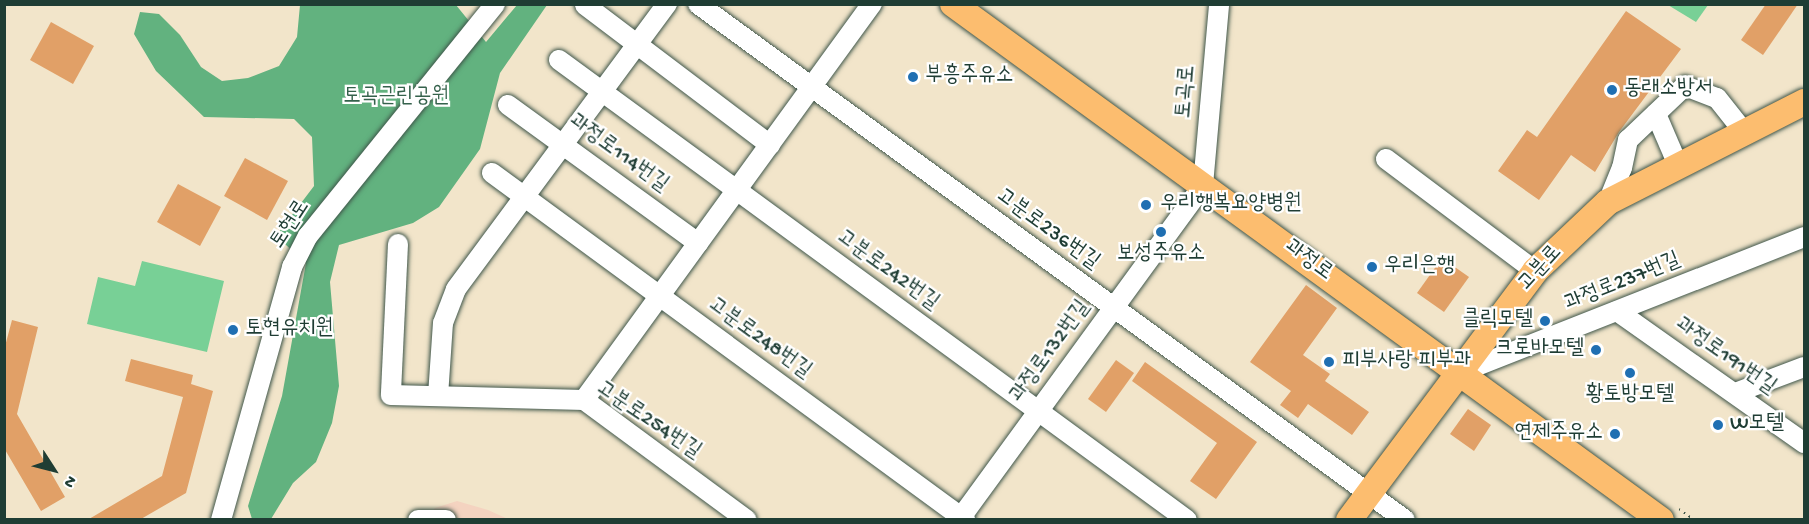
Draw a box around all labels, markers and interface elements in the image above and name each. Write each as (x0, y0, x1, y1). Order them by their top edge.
place label: 부흥주유소 (925, 64, 1014, 90)
street label: 토곡로 (1172, 64, 1202, 120)
marker: 부흥주유소 (906, 70, 920, 84)
place label: 동래소방서 (1624, 77, 1713, 103)
marker: 동래소방서 (1605, 83, 1619, 97)
park label: 토곡근린공원 (343, 85, 449, 111)
street label: 과정로114번길 (563, 109, 673, 199)
street label: 고분로236번길 (990, 184, 1104, 276)
place label: 우리행복요양병원 (1160, 192, 1302, 218)
street label: 토현로 (265, 196, 317, 254)
marker: 우리행복요양병원 (1137, 196, 1155, 214)
street label: 고분로242번길 (830, 225, 944, 317)
marker: 보성주유소 (1154, 225, 1168, 239)
street label: 과정로 (1279, 235, 1337, 287)
street label: 고분로 (1513, 240, 1569, 298)
place label: 보성주유소 (1117, 242, 1205, 268)
street label: 과정로237번길 (1561, 248, 1685, 318)
place label: 우리은행 (1384, 254, 1455, 280)
marker: 우리은행 (1365, 260, 1379, 274)
street label: 고분로248번길 (702, 293, 816, 385)
street label: 과정로132번길 (1005, 296, 1097, 408)
place label: 클릭모텔 (1462, 308, 1533, 334)
street label: 과정로191번길 (1669, 313, 1781, 401)
marker: 클릭모텔 (1538, 314, 1552, 328)
place label: 토현유치원 (245, 317, 334, 343)
marker: 토현유치원 (226, 323, 240, 337)
place label: 크로바모텔 (1495, 337, 1584, 363)
marker: 크로바모텔 (1589, 343, 1603, 357)
place label: 피부사랑 피부과 (1342, 349, 1471, 375)
marker: 피부사랑 피부과 (1320, 353, 1338, 371)
marker: 황토방모텔 (1623, 366, 1637, 380)
street label: 고분로254번길 (590, 376, 706, 466)
place label: 황토방모텔 (1586, 383, 1674, 409)
place label: W모텔 (1730, 412, 1784, 438)
marker: W모텔 (1711, 418, 1725, 432)
place label: 연제주유소 (1514, 421, 1603, 447)
marker: 연제주유소 (1608, 427, 1622, 441)
north arrow (24, 440, 84, 500)
text: N (58, 471, 80, 491)

